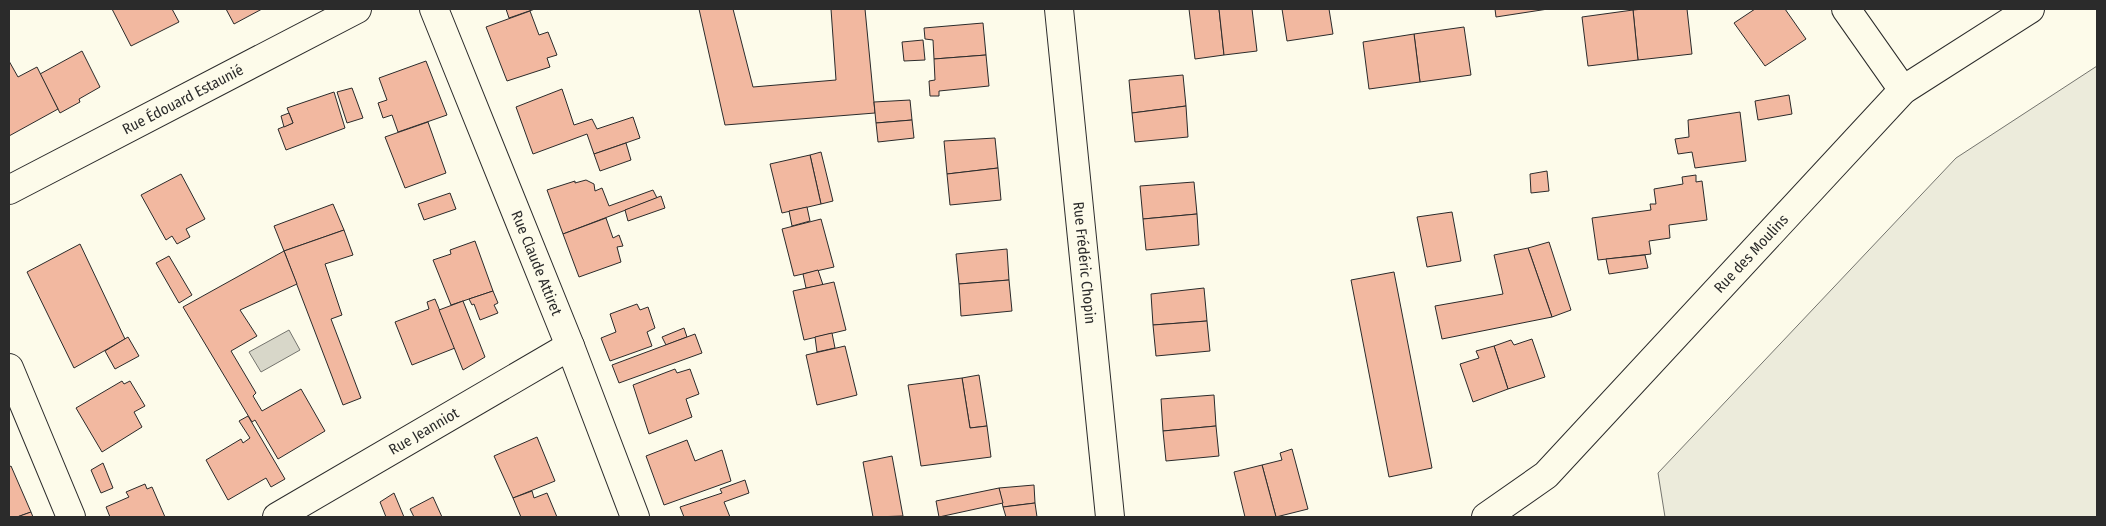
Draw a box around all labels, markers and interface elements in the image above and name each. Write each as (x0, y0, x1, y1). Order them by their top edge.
street label: Rue Édouard Estaunié (119, 61, 246, 138)
street label: Rue Frédéric Chopin (1069, 201, 1100, 325)
street label: Rue Claude Attiret (507, 208, 566, 318)
street label: Rue des Moulins (1710, 211, 1792, 297)
street label: Rue Jeanniot (386, 404, 462, 459)

